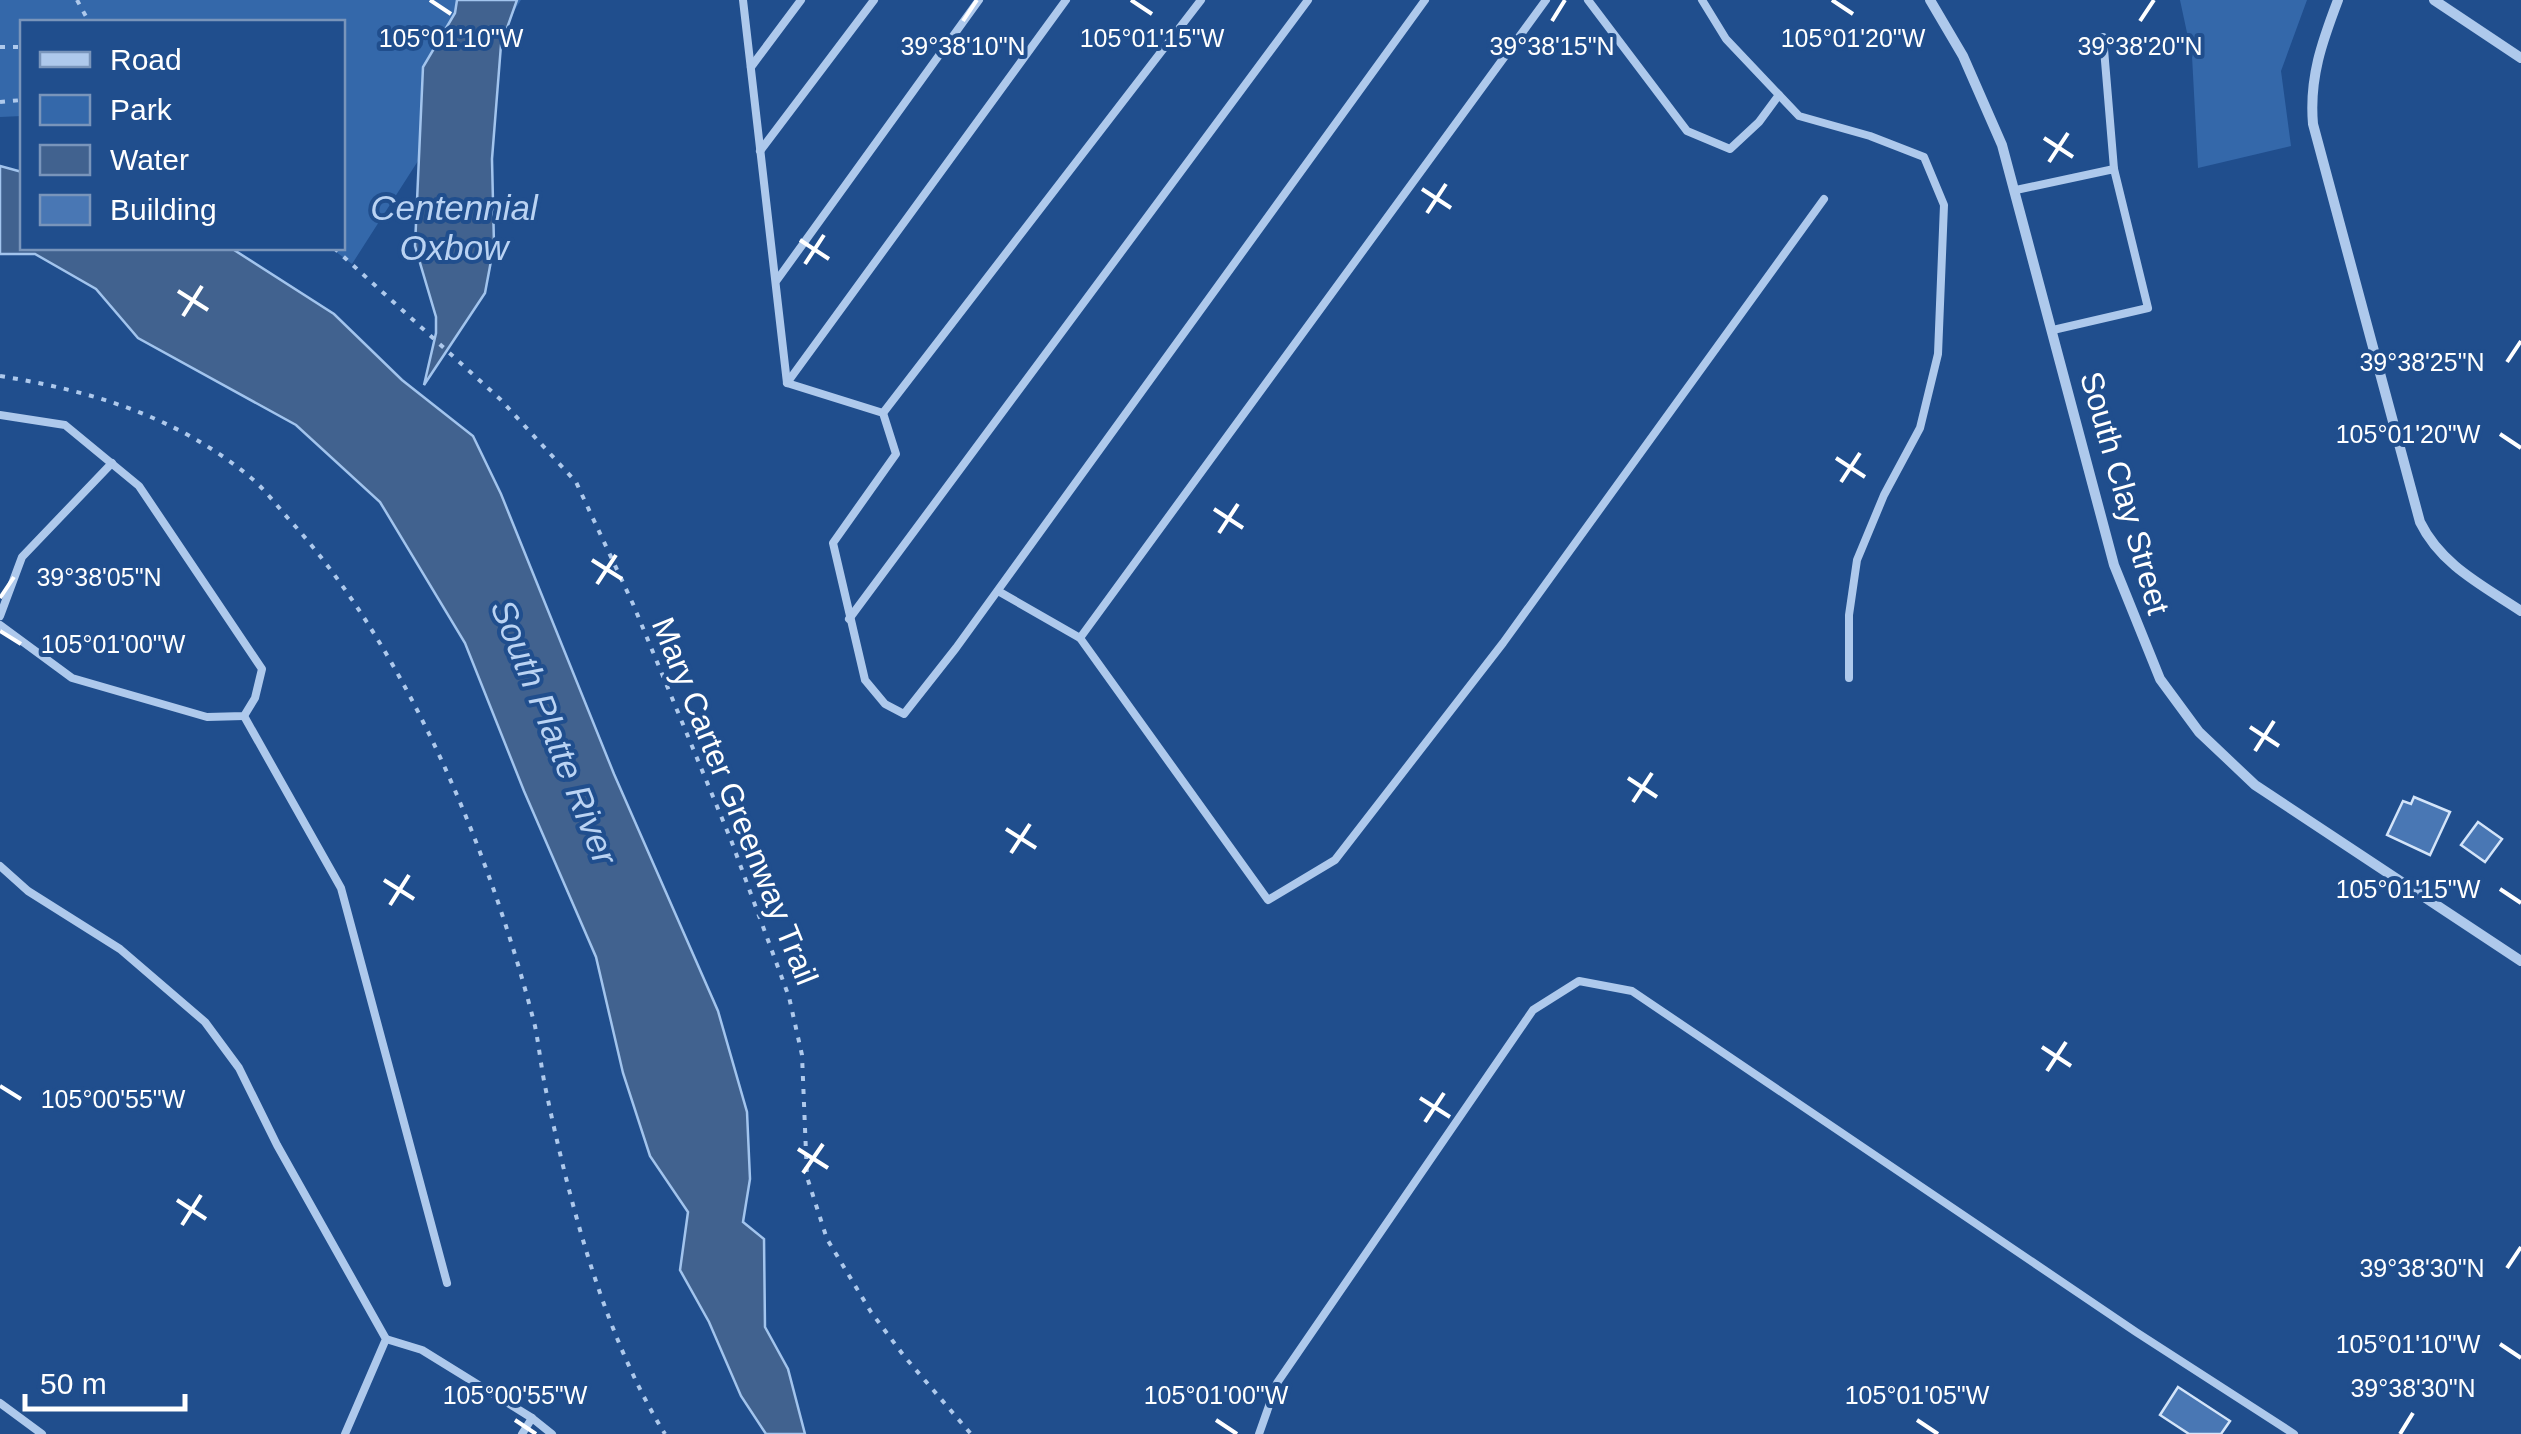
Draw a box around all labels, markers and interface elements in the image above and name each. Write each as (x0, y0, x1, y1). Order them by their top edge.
legend (20, 20, 345, 250)
text: 105°01'10"W (379, 24, 524, 52)
text: 105°01'15"W (1080, 24, 1225, 52)
text: 105°01'20"W (1781, 24, 1926, 52)
text: 39°38'10"N (900, 32, 1026, 60)
text: 39°38'15"N (1489, 32, 1615, 60)
text: 39°38'20"N (2077, 32, 2203, 60)
text: Road (110, 43, 182, 76)
text: Park (110, 93, 173, 126)
text: Water (110, 143, 189, 176)
water label: Centennial Oxbow (370, 188, 539, 267)
text: Building (110, 193, 217, 226)
text: 39°38'25"N (2359, 348, 2485, 376)
street label: South Clay Street (2073, 367, 2177, 619)
text: 105°01'20"W (2336, 420, 2481, 448)
text: 39°38'05"N (36, 563, 162, 591)
water label: South Platte River (484, 594, 626, 871)
street label: Mary Carter Greenway Trail (645, 612, 825, 990)
text: 105°01'00"W (41, 630, 186, 658)
text: 105°01'15"W (2336, 875, 2481, 903)
text: 105°00'55"W (41, 1085, 186, 1113)
text: 39°38'30"N (2359, 1254, 2485, 1282)
text: 105°01'10"W (2336, 1330, 2481, 1358)
scale bar (25, 1349, 185, 1411)
text: 50 m (40, 1367, 107, 1400)
text: 39°38'30"N (2350, 1374, 2476, 1402)
text: 105°00'55"W (443, 1381, 588, 1409)
text: 105°01'00"W (1144, 1381, 1289, 1409)
text: 105°01'05"W (1845, 1381, 1990, 1409)

